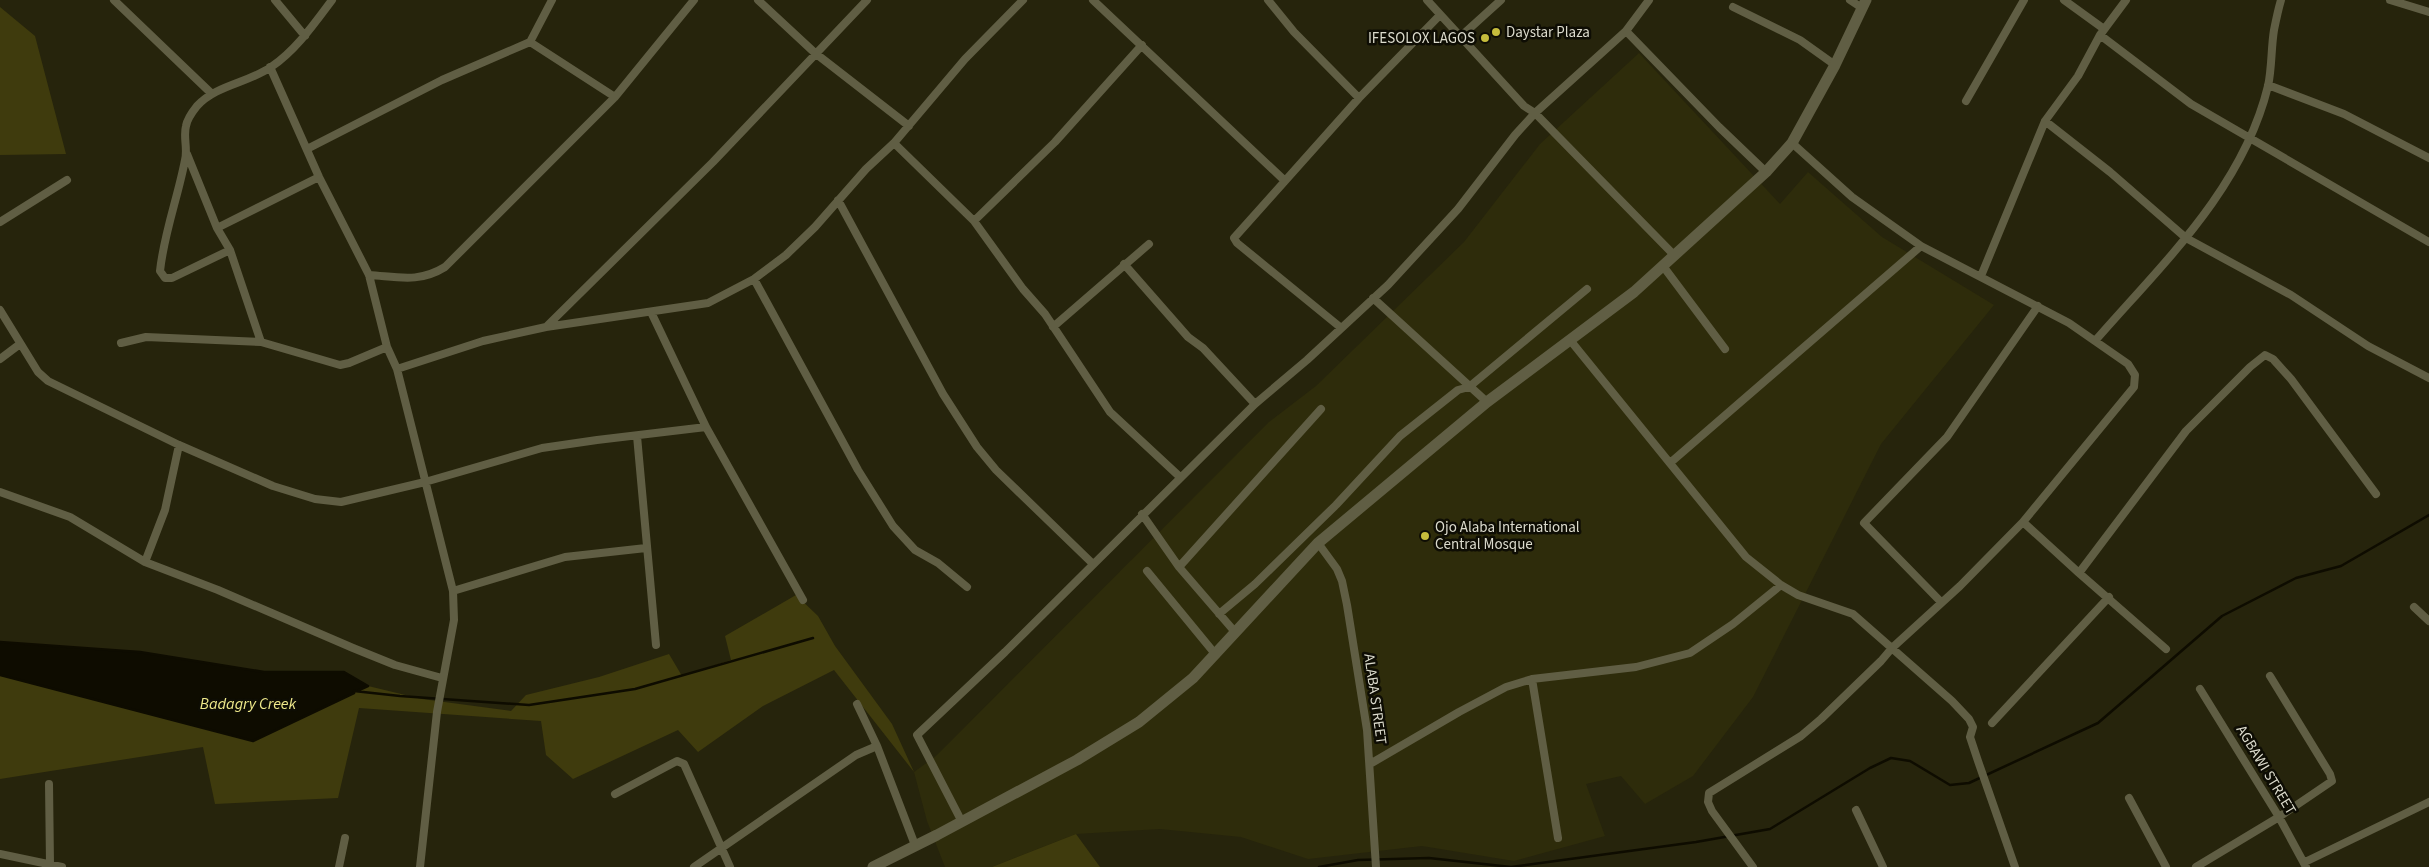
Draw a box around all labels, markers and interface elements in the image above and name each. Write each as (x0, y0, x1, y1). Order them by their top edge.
place label: Daystar Plaza (1506, 22, 1590, 43)
marker: Daystar Plaza (1490, 26, 1502, 38)
place label: IFESOLOX LAGOS (1368, 28, 1475, 49)
marker: IFESOLOX LAGOS (1479, 32, 1491, 44)
place label: Ojo Alaba International Central Mosque (1435, 517, 1580, 555)
marker: Ojo Alaba International Central Mosque (1419, 530, 1431, 542)
street label: ALABA STREET (1358, 652, 1392, 746)
water label: Badagry Creek (200, 693, 297, 715)
street label: AGBAWI STREET (2231, 721, 2301, 819)

